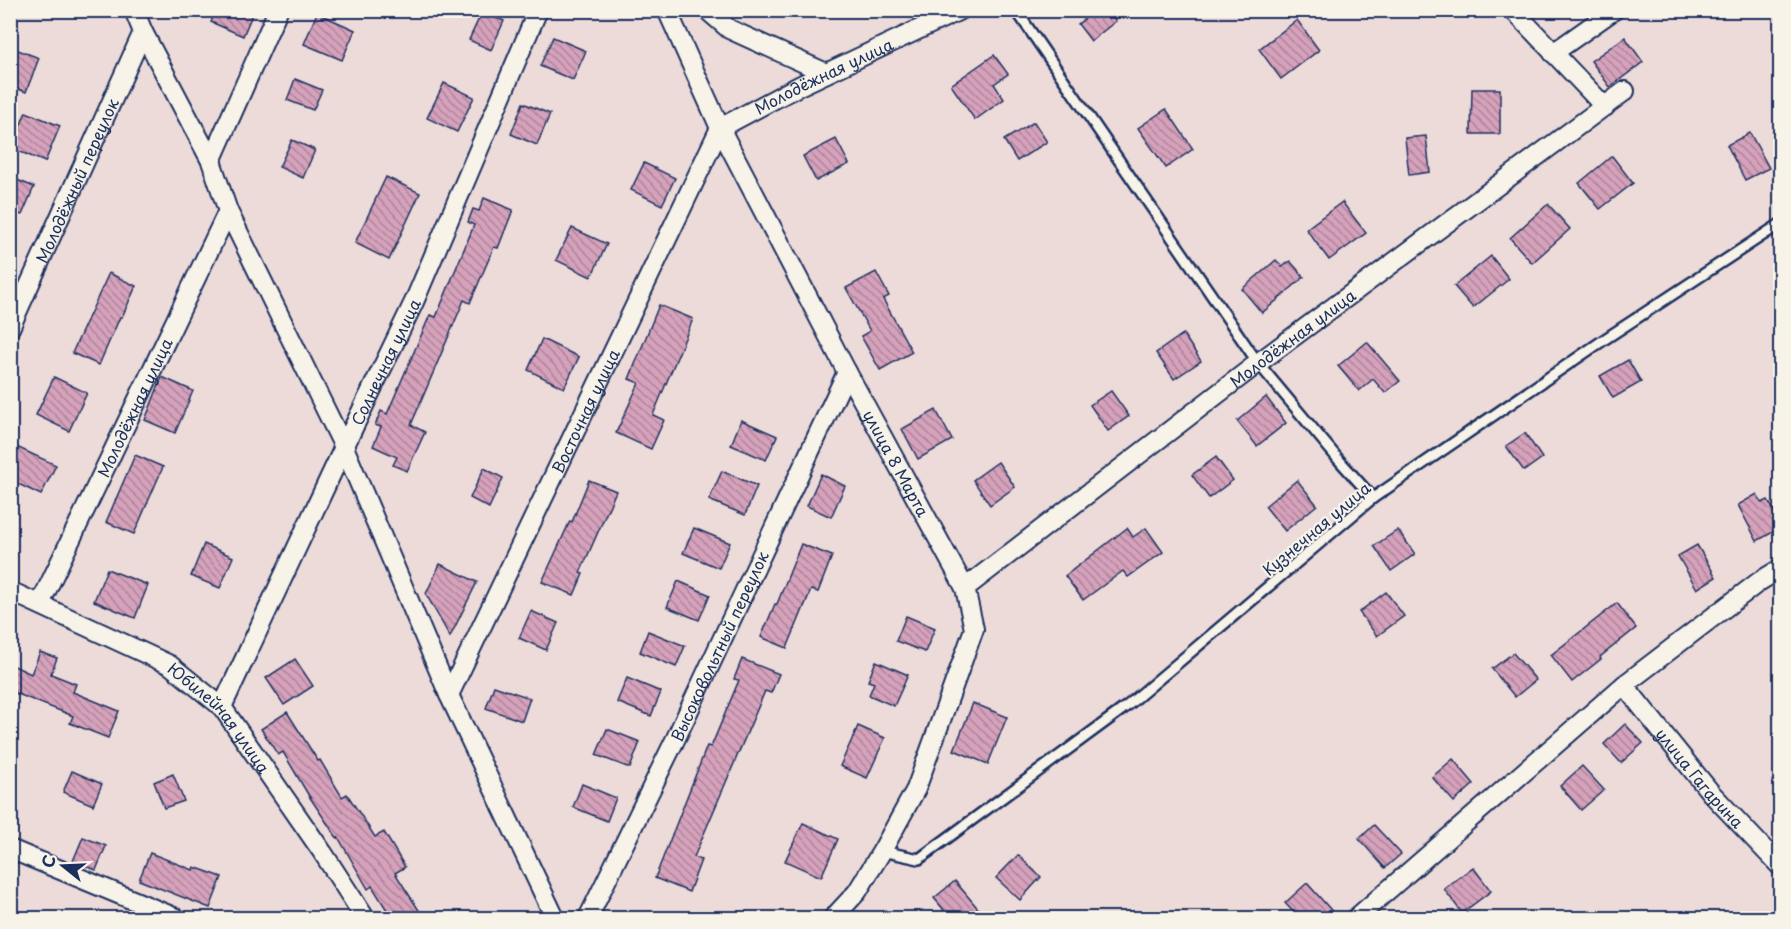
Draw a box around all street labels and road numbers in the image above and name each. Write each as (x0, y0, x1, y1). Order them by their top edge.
street label: Молодёжная улица (750, 31, 897, 120)
street label: Молодёжный переулок (29, 93, 124, 267)
street label: Молодёжная улица (1224, 283, 1360, 393)
street label: Солнечная улица (344, 294, 426, 429)
street label: Молодёжная улица (90, 334, 178, 481)
street label: Восточная улица (545, 345, 625, 477)
street label: улица 8 Марта (858, 405, 936, 521)
street label: Кузнечная улица (1257, 476, 1375, 580)
street label: Высоковольтный переулок (664, 546, 774, 745)
street label: Юбилейная улица (163, 656, 276, 778)
street label: улица Гагарина (1651, 722, 1750, 833)

